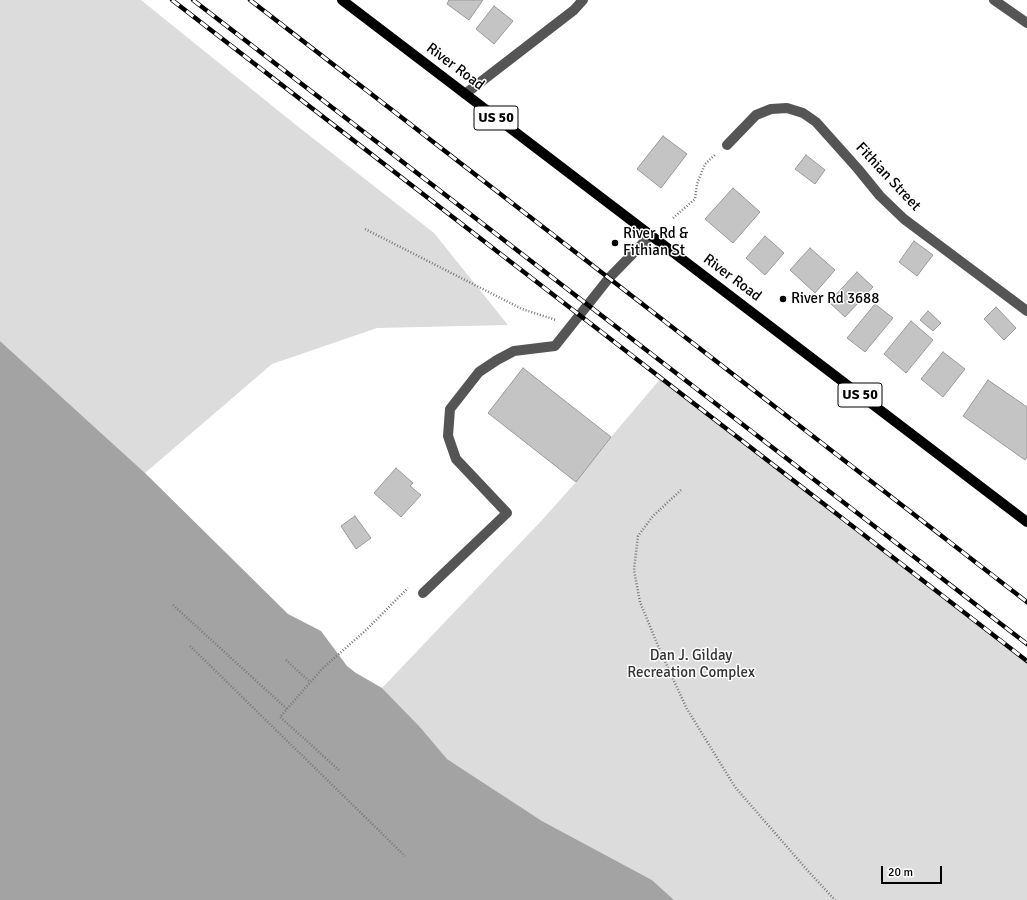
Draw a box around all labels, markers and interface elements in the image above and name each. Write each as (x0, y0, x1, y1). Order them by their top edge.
street label: River Road (422, 39, 488, 95)
road number: US 50 (474, 106, 518, 130)
street label: Fithian Street (852, 139, 924, 215)
place label: River Rd & Fithian St (623, 225, 688, 260)
marker: River Rd & Fithian St (610, 238, 620, 248)
street label: River Road (699, 250, 765, 306)
place label: River Rd 3688 (791, 290, 879, 308)
marker: River Rd 3688 (778, 294, 788, 304)
road number: US 50 (838, 383, 882, 407)
park label: Dan J. Gilday Recreation Complex (627, 647, 755, 682)
scale bar (883, 858, 944, 884)
text: 20 m (888, 865, 913, 880)

